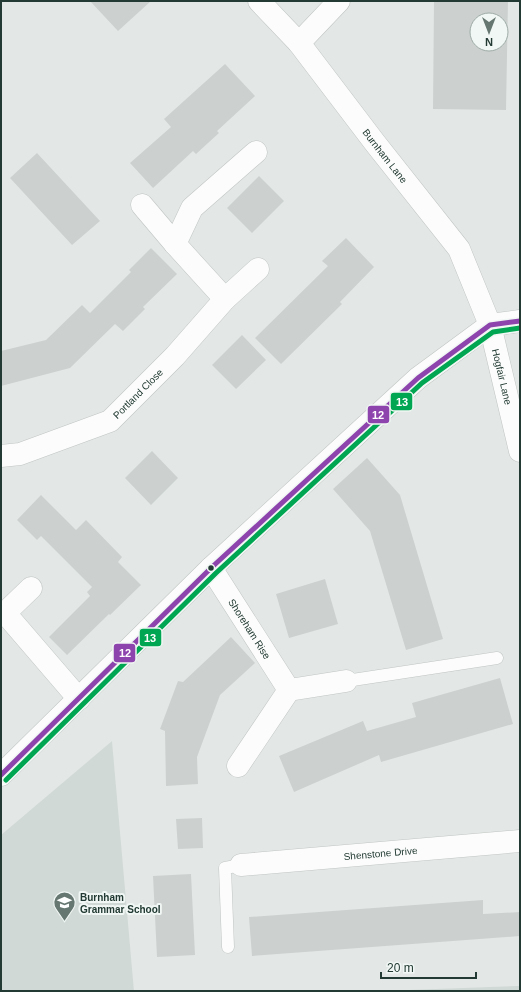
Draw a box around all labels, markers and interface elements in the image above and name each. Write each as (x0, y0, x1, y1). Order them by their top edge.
north arrow (469, 12, 509, 52)
text: N (485, 36, 493, 48)
street label: Burnham Lane (361, 127, 410, 185)
street label: Hogfair Lane (490, 347, 514, 406)
street label: Portland Close (111, 366, 165, 420)
line badge: 13 (390, 392, 413, 411)
text: 13 (396, 396, 408, 408)
line badge: 12 (367, 405, 390, 424)
text: 12 (372, 409, 384, 421)
unlabelled marker (206, 563, 216, 573)
street label: Shoreham Rise (227, 597, 273, 661)
line badge: 13 (139, 628, 162, 647)
text: 13 (144, 632, 156, 644)
line badge: 12 (113, 643, 136, 663)
text: 12 (119, 647, 131, 659)
street label: Shenstone Drive (343, 844, 418, 862)
school or university icon: Burnham Grammar School (51, 890, 77, 923)
place label: Burnham Grammar School (80, 892, 161, 915)
scale bar (381, 954, 476, 980)
text: 20 m (387, 961, 414, 975)

